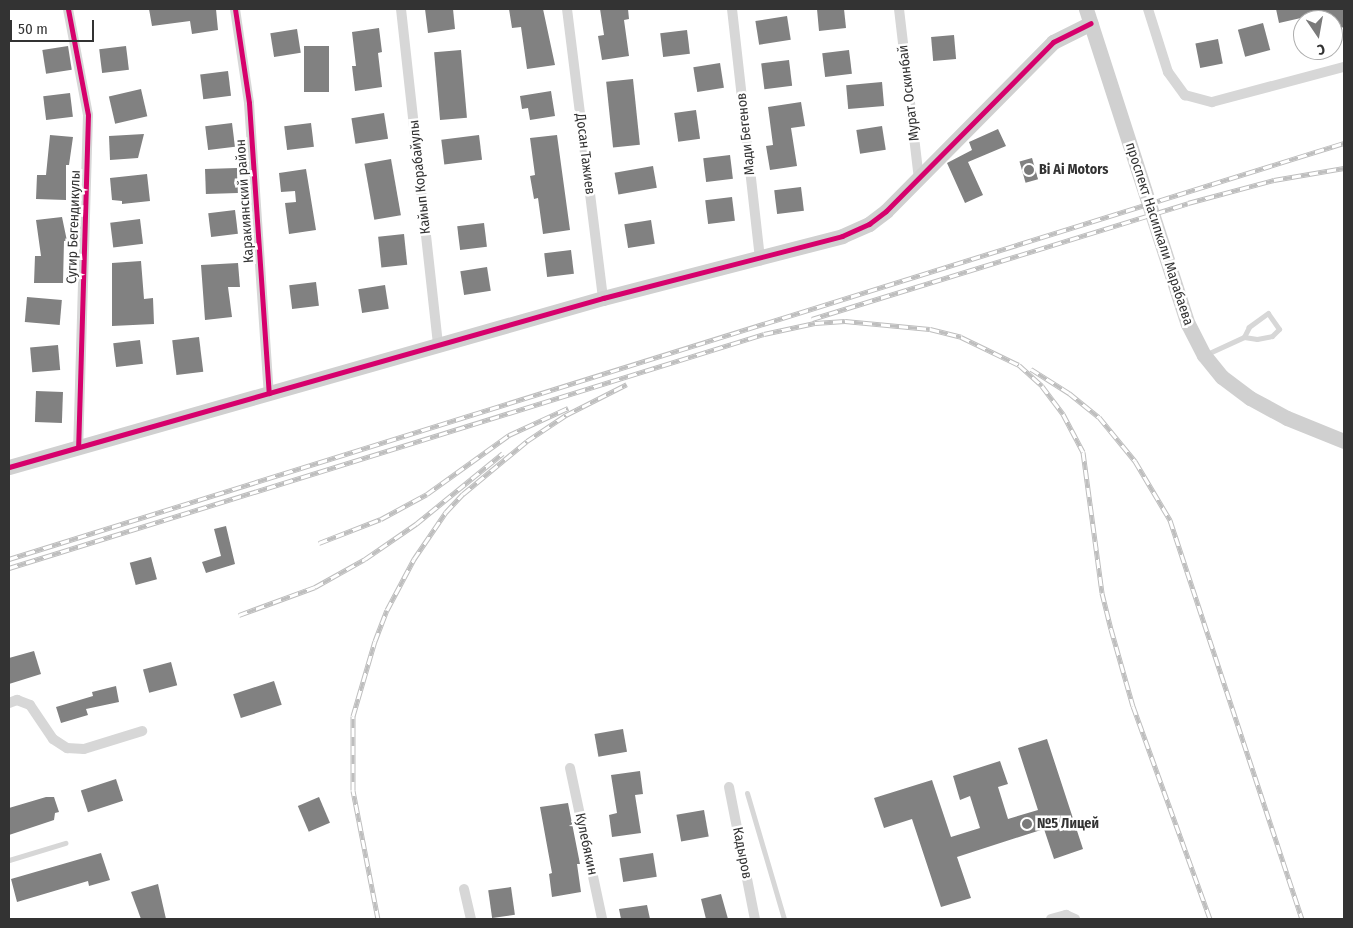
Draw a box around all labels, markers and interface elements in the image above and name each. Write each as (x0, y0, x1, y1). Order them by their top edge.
scale bar (12, 10, 96, 42)
north arrow (1293, 10, 1343, 60)
text: 50 m (18, 20, 48, 38)
text: С (1316, 40, 1326, 58)
street label: Мурат Оскинбай (895, 44, 923, 142)
street label: Мади Бегенов (733, 92, 759, 176)
street label: Досан Тажиев (572, 112, 598, 196)
street label: Кайып Корабайулы (406, 119, 434, 235)
street label: Каракиянский район (232, 138, 258, 264)
street label: проспект Насипкали Марабаева (1121, 140, 1197, 328)
place label: Bi Ai Motors (1039, 162, 1108, 178)
marker: Bi Ai Motors (1023, 164, 1035, 176)
street label: Сугир Бегендикулы (64, 170, 84, 284)
street label: Кулебякин (571, 811, 601, 877)
place label: №5 Лицей (1037, 816, 1099, 832)
marker: №5 Лицей (1021, 818, 1033, 830)
street label: Кадыров (729, 826, 755, 880)

